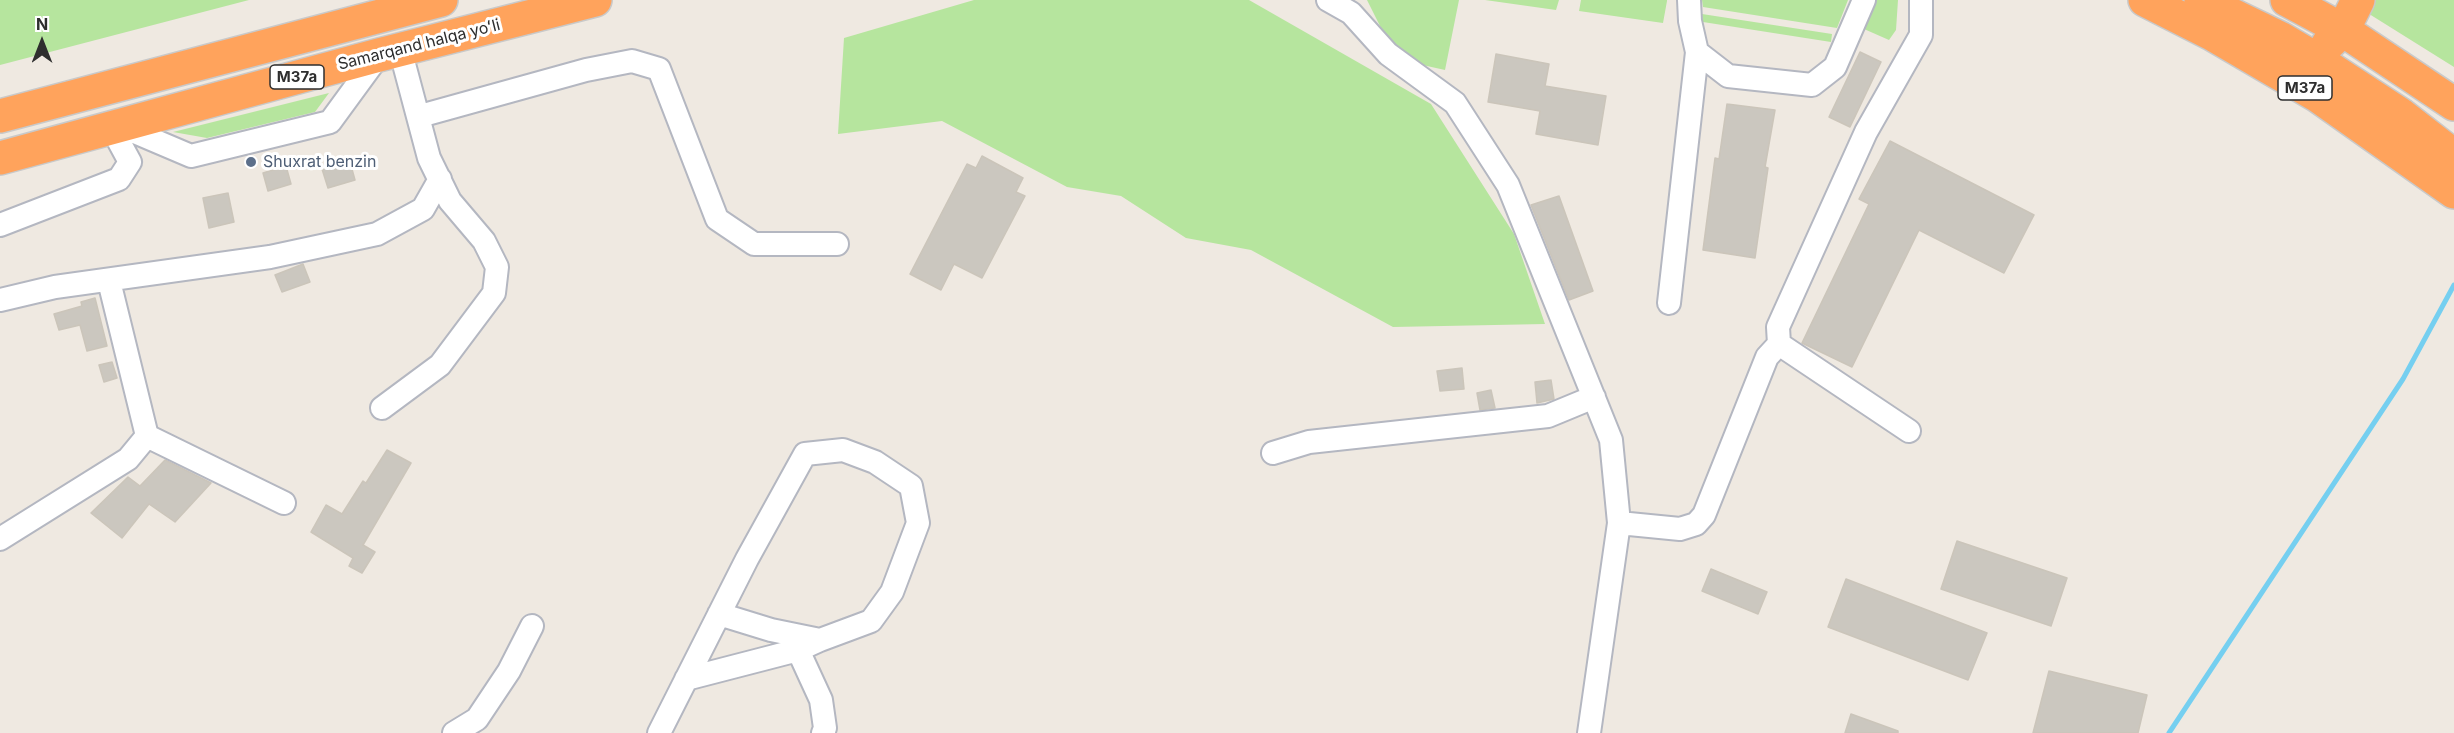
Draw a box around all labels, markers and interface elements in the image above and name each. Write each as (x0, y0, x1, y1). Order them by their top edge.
north arrow (12, 12, 72, 72)
text: N (36, 14, 48, 34)
street label: Samarqand halqa yoʻli (336, 16, 502, 74)
road number: M37a (270, 65, 324, 89)
road number: M37a (2278, 76, 2332, 100)
place label: Shuxrat benzin (263, 152, 376, 172)
marker: Shuxrat benzin (244, 155, 258, 169)

